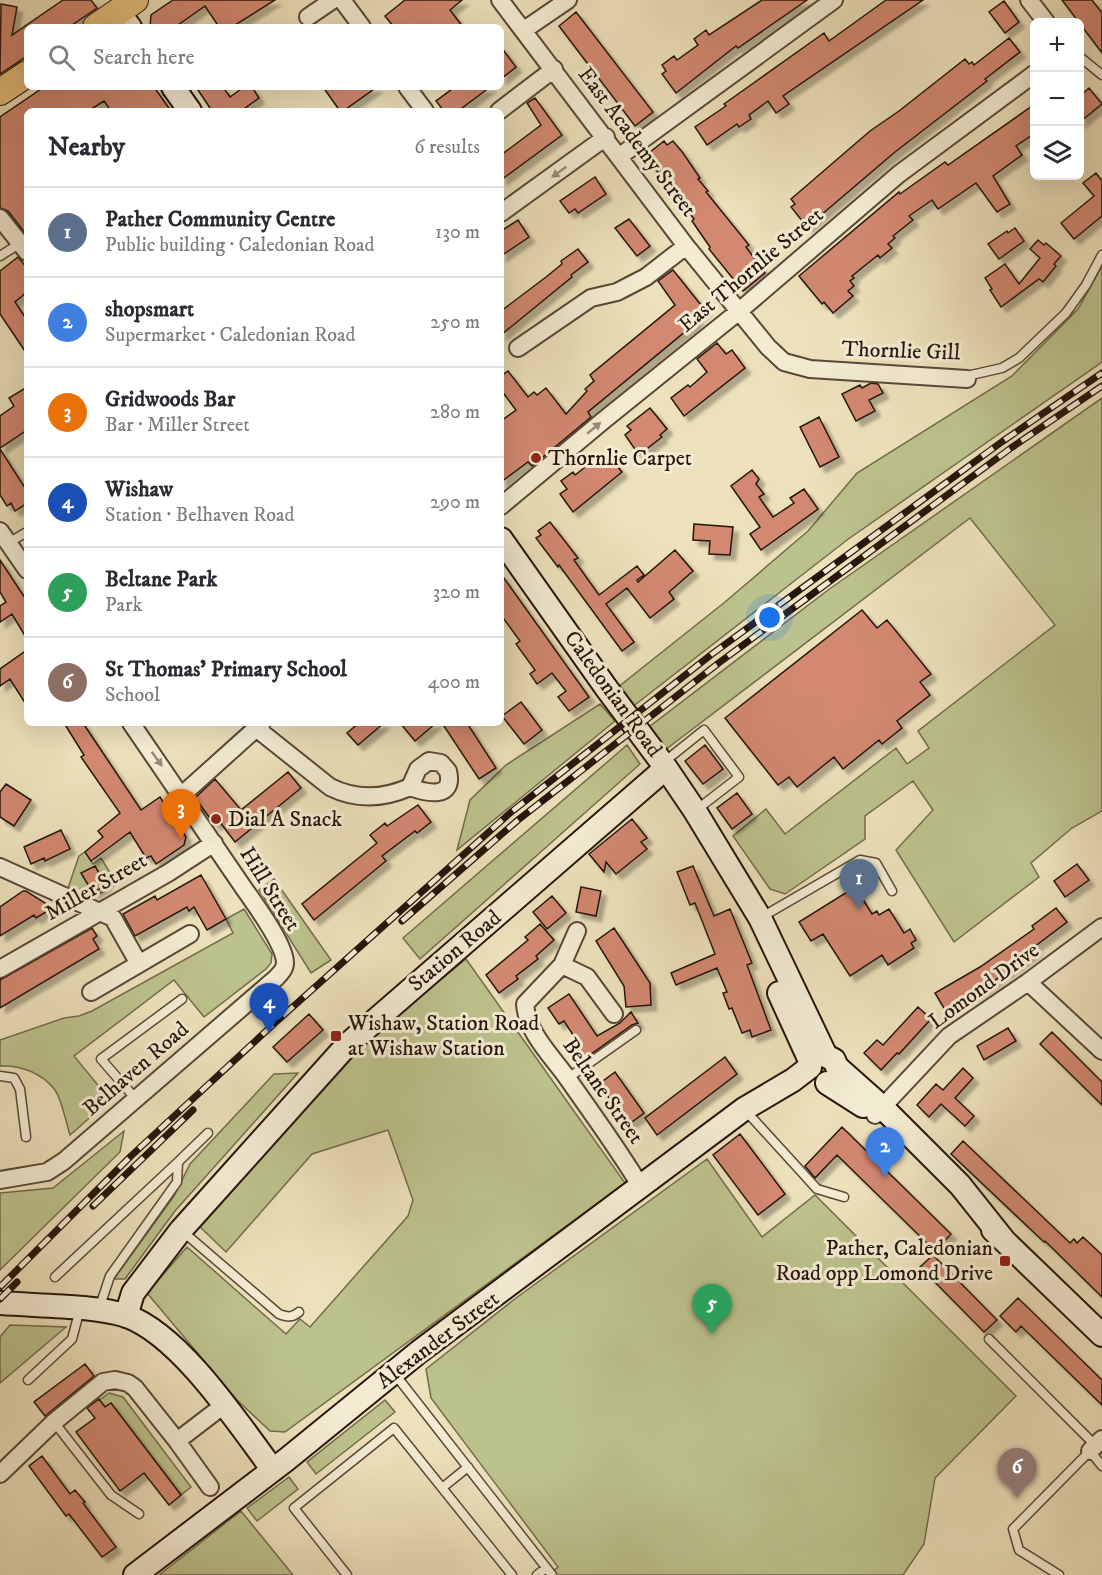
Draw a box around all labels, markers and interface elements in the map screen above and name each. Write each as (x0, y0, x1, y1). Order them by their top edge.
map controls (1030, 18, 1084, 180)
button: + (1030, 18, 1084, 72)
search box (24, 24, 504, 90)
icon: search (45, 41, 78, 74)
text: Search here (93, 44, 195, 71)
street label: East Academy Street (572, 62, 702, 222)
button: − (1030, 72, 1084, 126)
button: layers (1030, 126, 1084, 180)
text: Nearby (48, 131, 125, 164)
text: 6 results (414, 135, 480, 160)
one-way arrow (551, 165, 566, 177)
street label: East Thornlie Street (673, 202, 829, 338)
text: Pather Community Centre (105, 206, 335, 233)
text: 1 (64, 220, 71, 245)
text: 130 m (435, 220, 480, 245)
text: Public building · Caledonian Road (105, 233, 374, 258)
text: shopsmart (105, 296, 194, 323)
text: 2 (63, 310, 72, 335)
text: 250 m (430, 310, 480, 335)
text: Supermarket · Caledonian Road (105, 323, 356, 348)
street label: Thornlie Gill (841, 335, 961, 367)
text: Gridwoods Bar (105, 386, 235, 413)
text: 3 (64, 400, 71, 425)
text: 280 m (430, 400, 480, 425)
text: Bar · Miller Street (105, 413, 250, 438)
one-way arrow (586, 422, 601, 435)
place label: Thornlie Carpet (548, 445, 692, 472)
marker: Thornlie Carpet (529, 451, 543, 465)
text: Wishaw (105, 476, 173, 503)
text: 4 (62, 490, 73, 515)
text: 290 m (430, 490, 480, 515)
text: Station · Belhaven Road (105, 503, 295, 528)
text: Beltane Park (105, 566, 217, 593)
text: 5 (63, 580, 72, 605)
text: 320 m (433, 580, 480, 605)
text: Park (105, 593, 142, 618)
your location (755, 603, 784, 632)
street label: Caledonian Road (558, 626, 668, 762)
text: St Thomas' Primary School (105, 656, 347, 683)
text: 6 (62, 670, 73, 695)
text: 400 m (428, 670, 480, 695)
text: School (105, 683, 160, 708)
one-way arrow (151, 751, 163, 767)
pin: 3 (162, 790, 201, 839)
place label: Dial A Snack (228, 806, 342, 833)
marker: Dial A Snack (209, 812, 223, 826)
street label: Hill Street (234, 842, 306, 936)
street label: Miller Street (40, 847, 152, 927)
pin: 1 (840, 860, 878, 909)
street label: Station Road (403, 904, 507, 998)
street label: Lomond Drive (924, 937, 1044, 1035)
pin: 4 (250, 984, 288, 1033)
place label: Wishaw, Station Road at Wishaw Station (347, 1010, 539, 1062)
street label: Belhaven Road (78, 1016, 194, 1122)
marker: Wishaw, Station Road at Wishaw Station (329, 1029, 343, 1043)
street label: Beltane Street (557, 1033, 649, 1149)
pin: 2 (866, 1128, 904, 1177)
place label: Pather, Caledonian Road opp Lomond Drive (775, 1235, 994, 1287)
marker: Pather, Caledonian Road opp Lomond Drive (998, 1254, 1012, 1268)
pin: 5 (692, 1284, 732, 1334)
street label: Alexander Street (371, 1285, 505, 1395)
pin: 6 (998, 1448, 1036, 1498)

